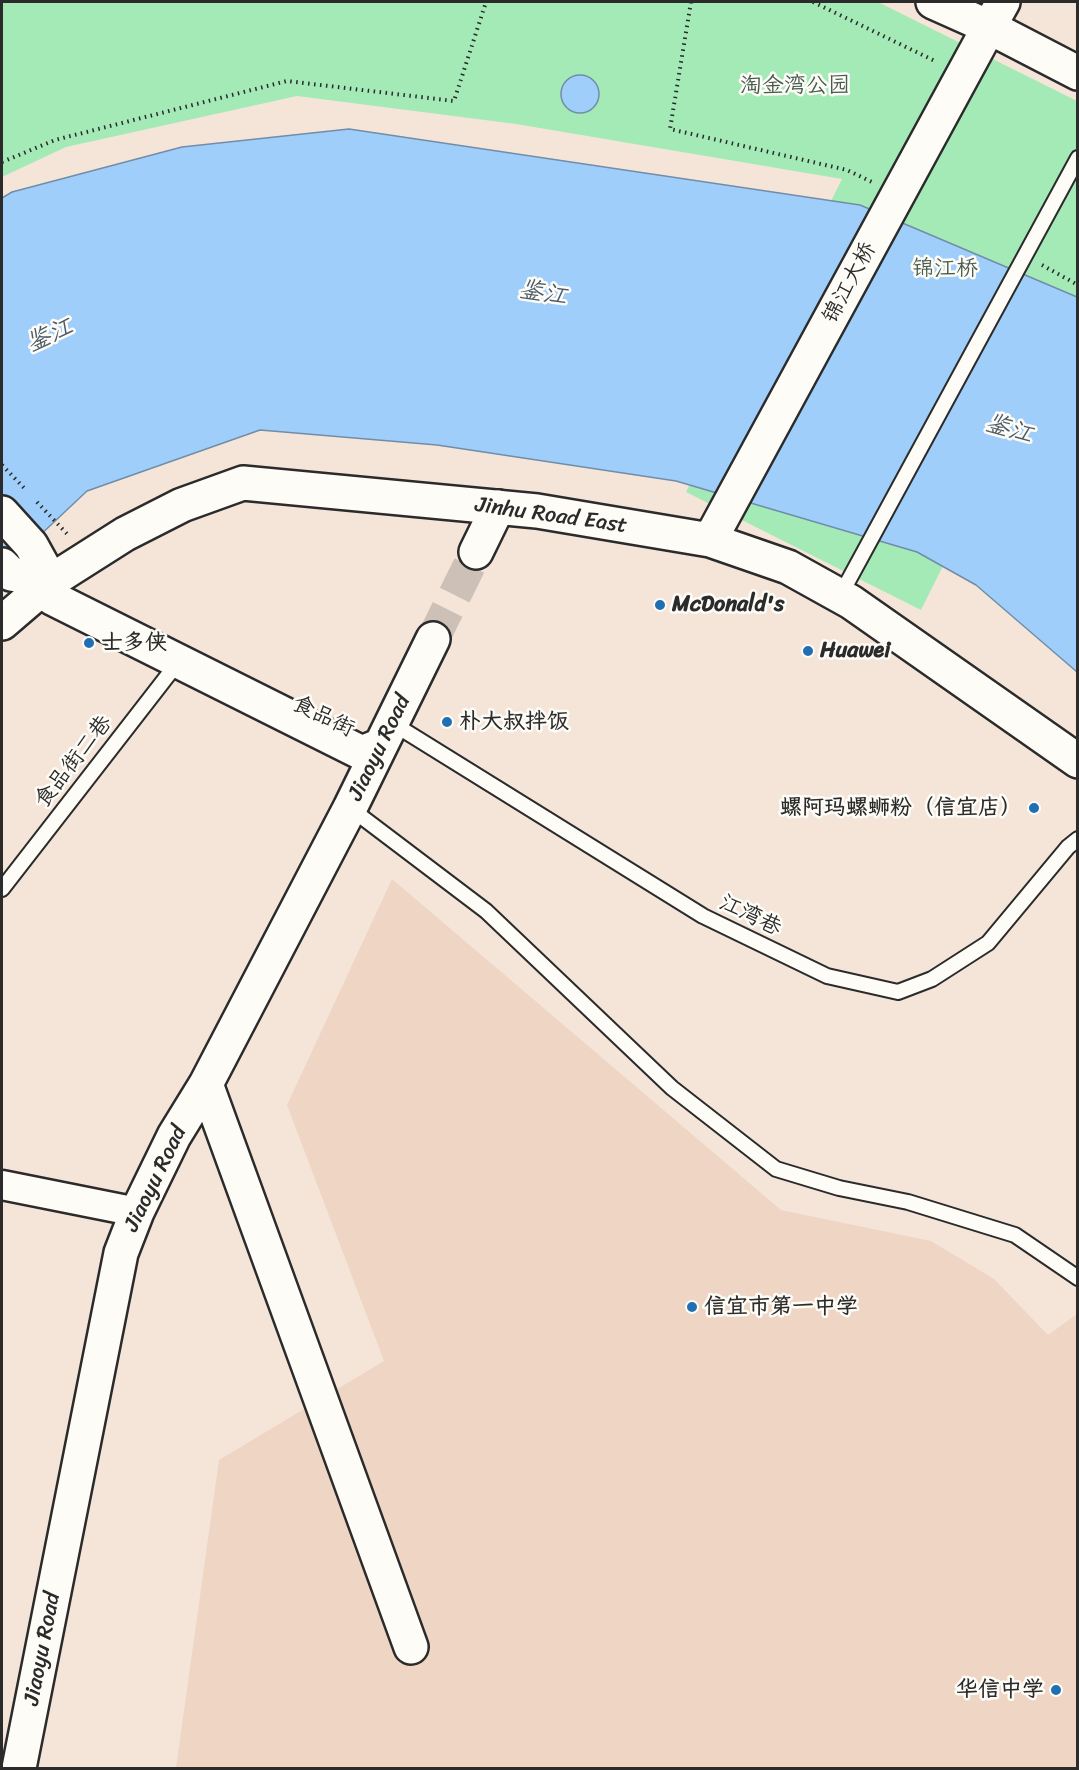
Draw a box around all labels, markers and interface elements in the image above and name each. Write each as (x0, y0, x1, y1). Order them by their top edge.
park label: 淘金湾公园 (740, 73, 850, 99)
street label: 锦江大桥 (818, 238, 882, 328)
park label: 锦江桥 (912, 256, 978, 282)
water label: 鉴江 (517, 276, 569, 312)
water label: 鉴江 (22, 313, 78, 359)
water label: 鉴江 (982, 409, 1036, 451)
street label: Jinhu Road East (473, 492, 629, 540)
place label: McDonald's (672, 592, 784, 618)
marker: McDonald's (653, 598, 667, 612)
place label: 士多侠 (101, 630, 167, 656)
marker: 士多侠 (82, 636, 96, 650)
place label: Huawei (820, 638, 890, 664)
marker: Huawei (801, 644, 815, 658)
street label: 食品街 (288, 691, 358, 743)
street label: Jiaoyu Road (343, 691, 417, 805)
place label: 朴大叔拌饭 (459, 709, 569, 735)
street label: 食品街二巷 (30, 711, 118, 813)
marker: 朴大叔拌饭 (440, 715, 454, 729)
place label: 螺阿玛螺蛳粉（信宜店） (780, 795, 1022, 821)
marker: 螺阿玛螺蛳粉（信宜店） (1027, 801, 1041, 815)
street label: 江湾巷 (715, 890, 785, 942)
street label: Jiaoyu Road (119, 1122, 193, 1236)
place label: 信宜市第一中学 (704, 1294, 858, 1320)
marker: 信宜市第一中学 (685, 1300, 699, 1314)
street label: Jiaoyu Road (19, 1590, 67, 1708)
place label: 华信中学 (956, 1677, 1044, 1703)
marker: 华信中学 (1049, 1683, 1063, 1697)

